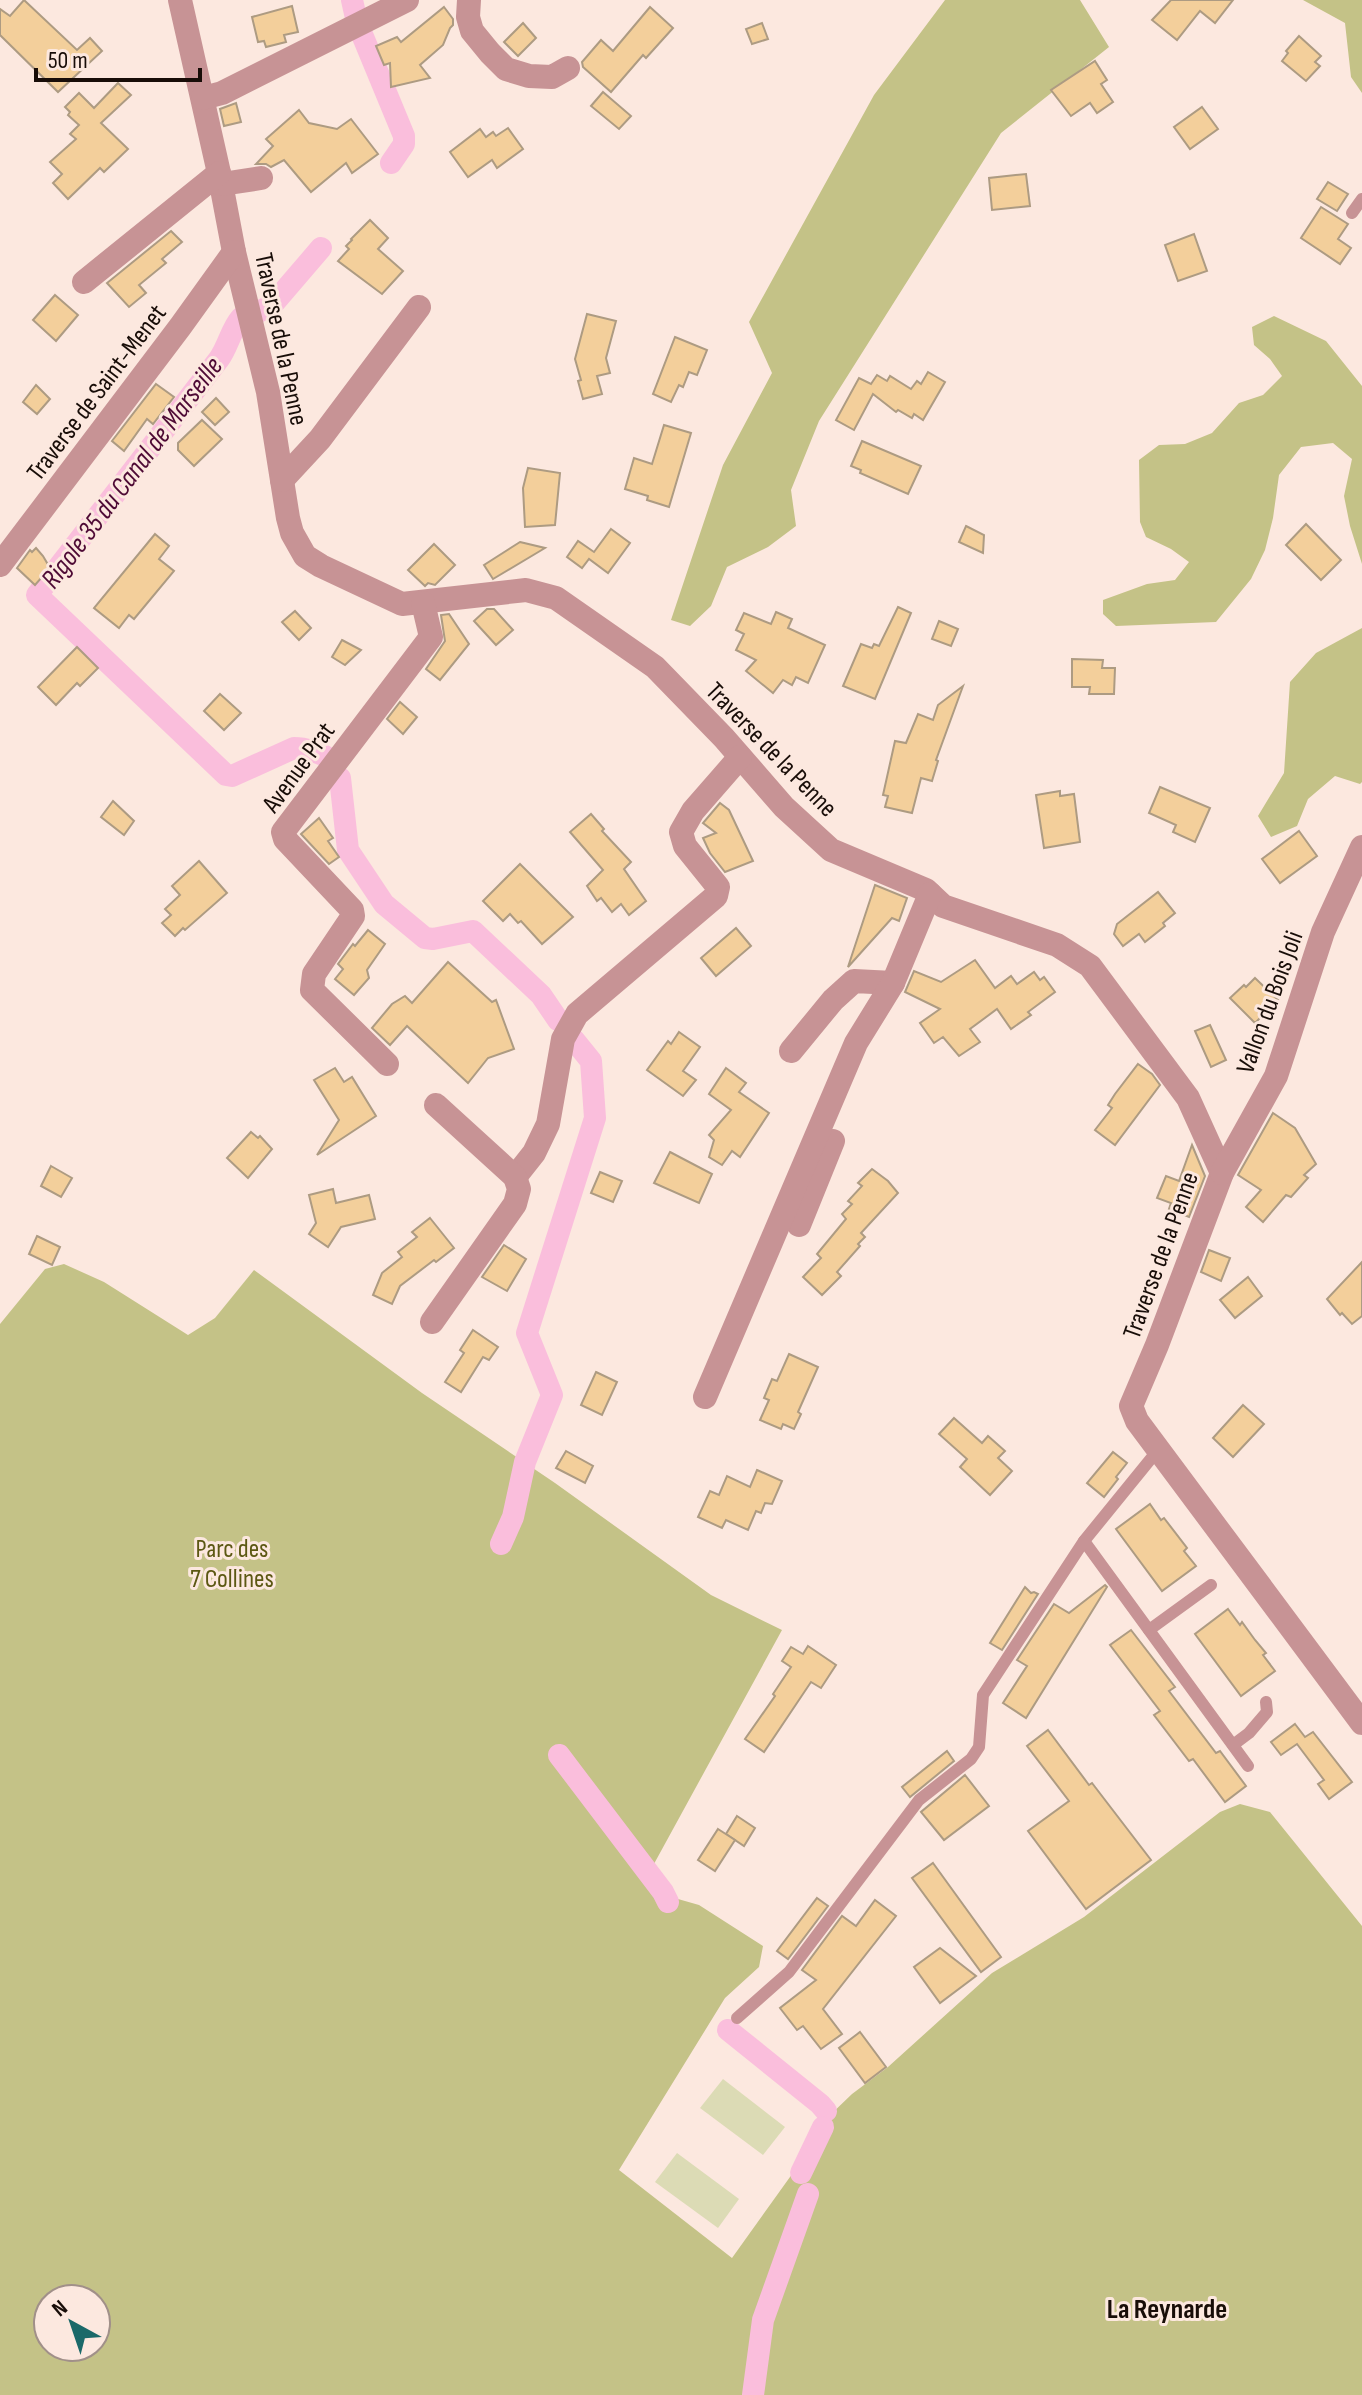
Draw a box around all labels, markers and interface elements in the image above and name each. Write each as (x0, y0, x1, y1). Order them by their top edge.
scale bar (36, 32, 200, 82)
text: 50 m (48, 46, 88, 75)
street label: Traverse de la Penne (247, 250, 314, 428)
street label: Traverse de Saint-Menet (21, 299, 174, 487)
water label: Rigole 35 du Canal de Marseille (34, 351, 230, 595)
street label: Traverse de la Penne (699, 676, 843, 824)
street label: Avenue Prat (256, 717, 342, 820)
street label: Vallon du Bois Joli (1230, 927, 1311, 1078)
street label: Traverse de la Penne (1117, 1168, 1206, 1343)
park label: Parc des 7 Collines (190, 1534, 274, 1595)
north arrow (32, 2283, 112, 2363)
district label: La Reynarde (1107, 2293, 1227, 2326)
text: N (47, 2295, 73, 2323)

